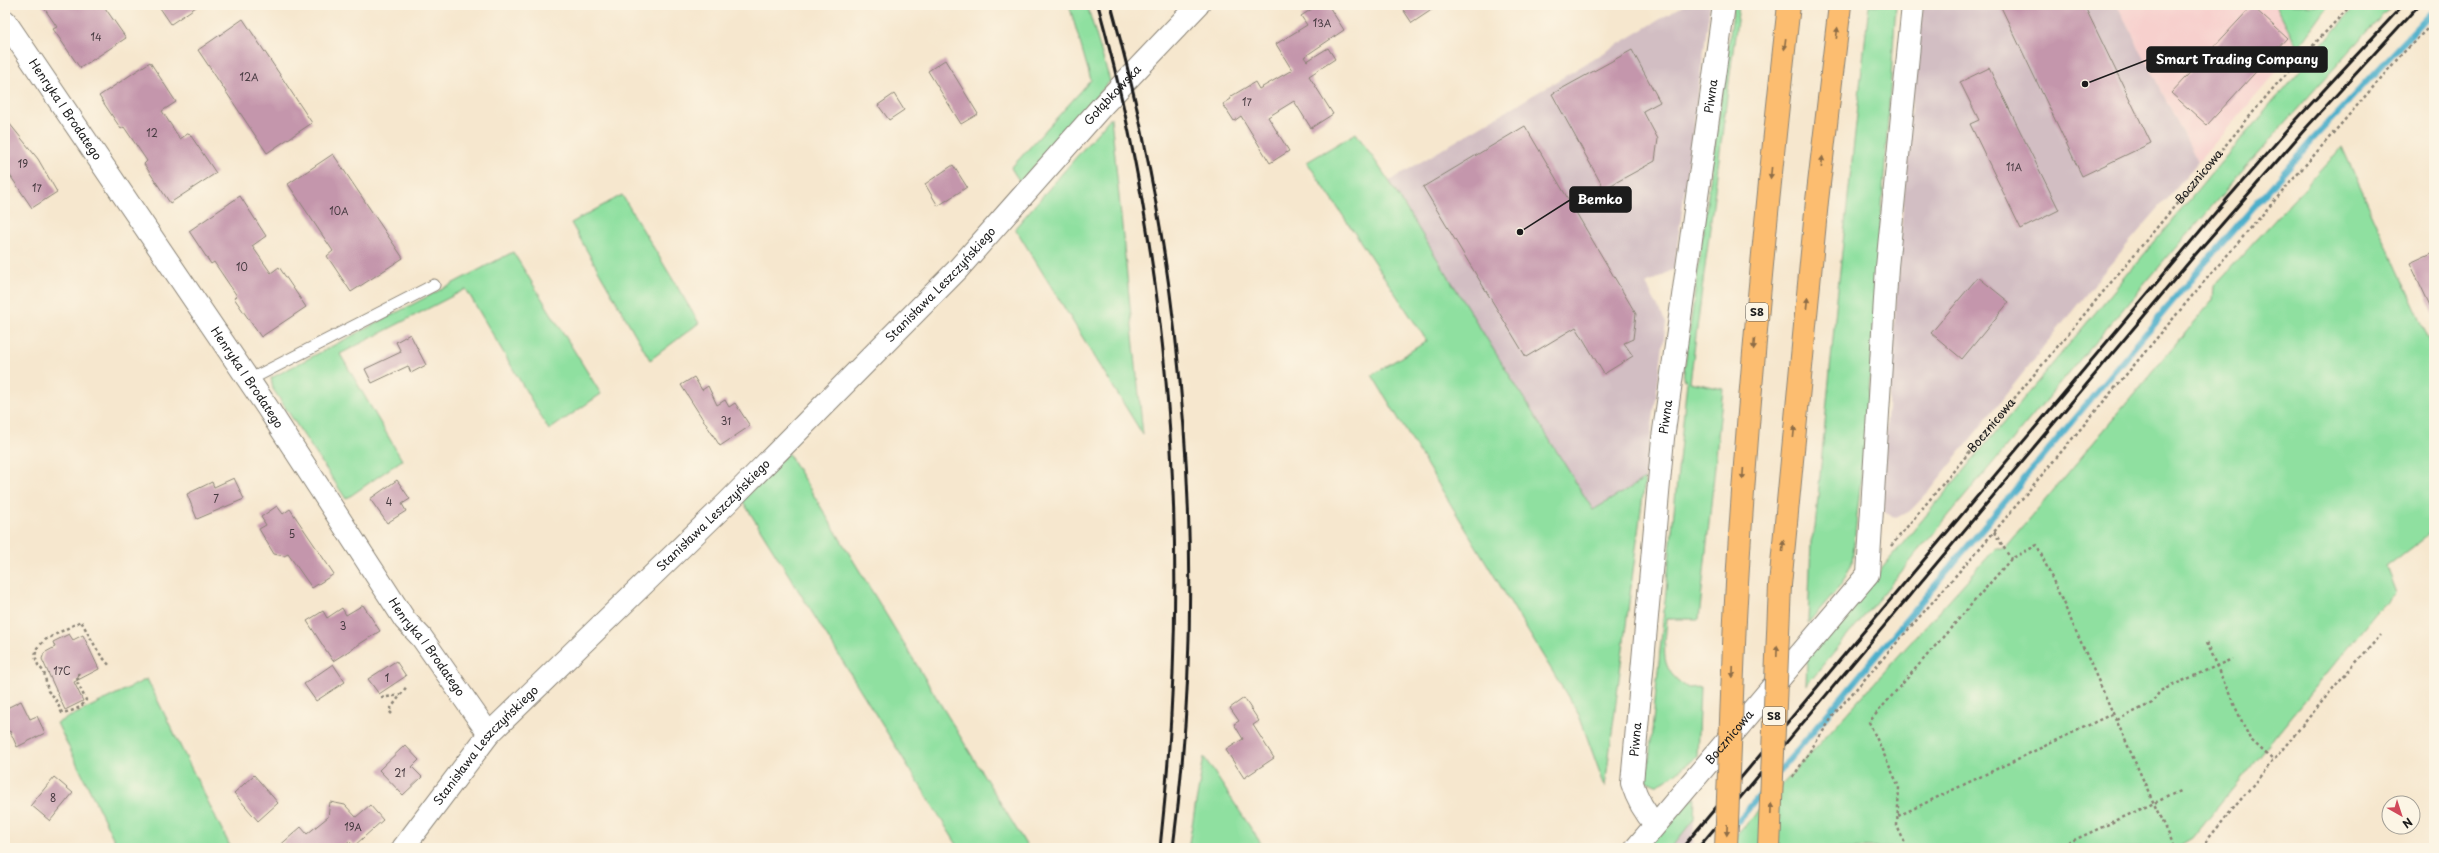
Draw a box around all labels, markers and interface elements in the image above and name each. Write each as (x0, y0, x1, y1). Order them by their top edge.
house number: 13A (1313, 15, 1332, 30)
one-way arrow (1834, 27, 1840, 39)
house number: 14 (90, 29, 102, 44)
one-way arrow (1781, 38, 1788, 50)
callout: Smart Trading Company (2147, 47, 2327, 72)
text: Smart Trading Company (2156, 49, 2318, 68)
street label: Henryka I Brodatego (25, 55, 107, 163)
street label: Gołąbkowska (1079, 60, 1145, 129)
house number: 12A (239, 69, 259, 84)
street label: Piwna (1699, 77, 1722, 114)
house number: 17 (1242, 94, 1253, 109)
house number: 12 (146, 125, 158, 140)
street label: Bocznicowa (2170, 144, 2227, 207)
house number: 19 (18, 156, 28, 171)
one-way arrow (1819, 156, 1825, 168)
house number: 11A (2006, 159, 2022, 174)
one-way arrow (1767, 167, 1774, 179)
house number: 17 (32, 180, 43, 195)
callout: Bemko (1570, 187, 1631, 212)
text: Bemko (1577, 189, 1623, 208)
house number: 10A (329, 203, 349, 218)
street label: Stanisława Leszczyńskiego (881, 222, 999, 346)
house number: 10 (236, 259, 248, 274)
one-way arrow (1804, 297, 1810, 309)
road number: S8 (1746, 303, 1768, 321)
street label: Henryka I Brodatego (207, 323, 289, 432)
one-way arrow (1750, 338, 1757, 350)
street label: Bocznicowa (1963, 393, 2019, 456)
street label: Piwna (1654, 398, 1676, 435)
house number: 31 (721, 413, 731, 428)
one-way arrow (1790, 426, 1797, 438)
street label: Stanisława Leszczyńskiego (652, 454, 774, 575)
one-way arrow (1739, 468, 1746, 480)
house number: 7 (213, 491, 219, 506)
house number: 4 (386, 494, 393, 509)
house number: 5 (289, 526, 295, 541)
one-way arrow (1780, 540, 1786, 552)
street label: Henryka I Brodatego (385, 594, 470, 700)
house number: 3 (340, 618, 346, 633)
one-way arrow (1774, 644, 1780, 657)
house number: 17C (53, 663, 71, 678)
one-way arrow (1729, 666, 1736, 678)
house number: 1 (385, 670, 389, 685)
street label: Stanisława Leszczyńskiego (428, 681, 542, 809)
street label: Bocznicowa (1701, 705, 1758, 768)
road number: S8 (1763, 707, 1785, 725)
street label: Piwna (1624, 721, 1645, 757)
house number: 21 (394, 765, 406, 780)
house number: 8 (50, 790, 56, 805)
north arrow (2381, 795, 2421, 835)
one-way arrow (1768, 802, 1774, 815)
text: N (2399, 814, 2416, 833)
house number: 19A (344, 819, 362, 834)
one-way arrow (1723, 824, 1730, 836)

